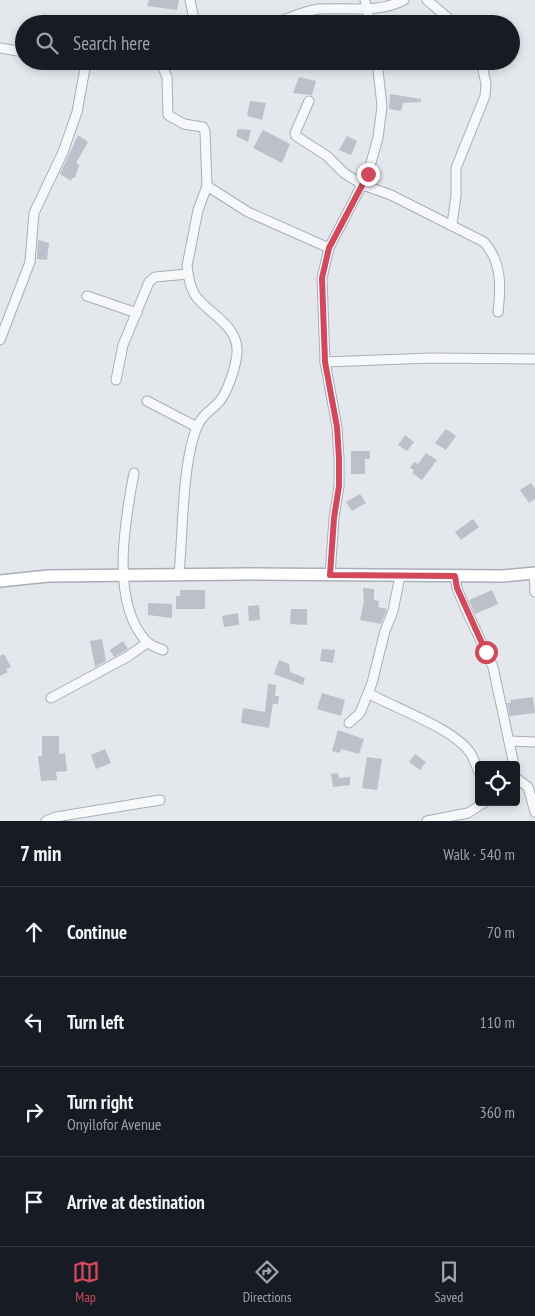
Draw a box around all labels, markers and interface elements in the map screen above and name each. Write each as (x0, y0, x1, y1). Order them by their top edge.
search box (15, 15, 520, 70)
icon: search (33, 29, 61, 57)
text: Search here (73, 31, 150, 55)
route end (357, 163, 380, 186)
route start (475, 641, 498, 664)
map controls (475, 761, 520, 806)
button: locate (475, 761, 520, 806)
text: 7 min (20, 840, 62, 867)
text: Walk · 540 m (443, 844, 515, 864)
icon: ahead (20, 918, 48, 946)
text: Continue (67, 920, 127, 944)
text: 70 m (487, 922, 515, 942)
icon: left (20, 1008, 48, 1036)
text: Turn left (67, 1010, 124, 1034)
text: 110 m (480, 1012, 515, 1032)
text: Turn right (67, 1090, 133, 1114)
icon: right (20, 1098, 48, 1126)
text: 360 m (480, 1102, 515, 1122)
text: Onyilofor Avenue (67, 1114, 161, 1134)
icon: arrive (20, 1188, 48, 1216)
text: Arrive at destination (67, 1190, 205, 1214)
tab: Map (72, 1258, 100, 1306)
tab: Directions (243, 1258, 291, 1306)
tab: Saved (435, 1258, 463, 1306)

